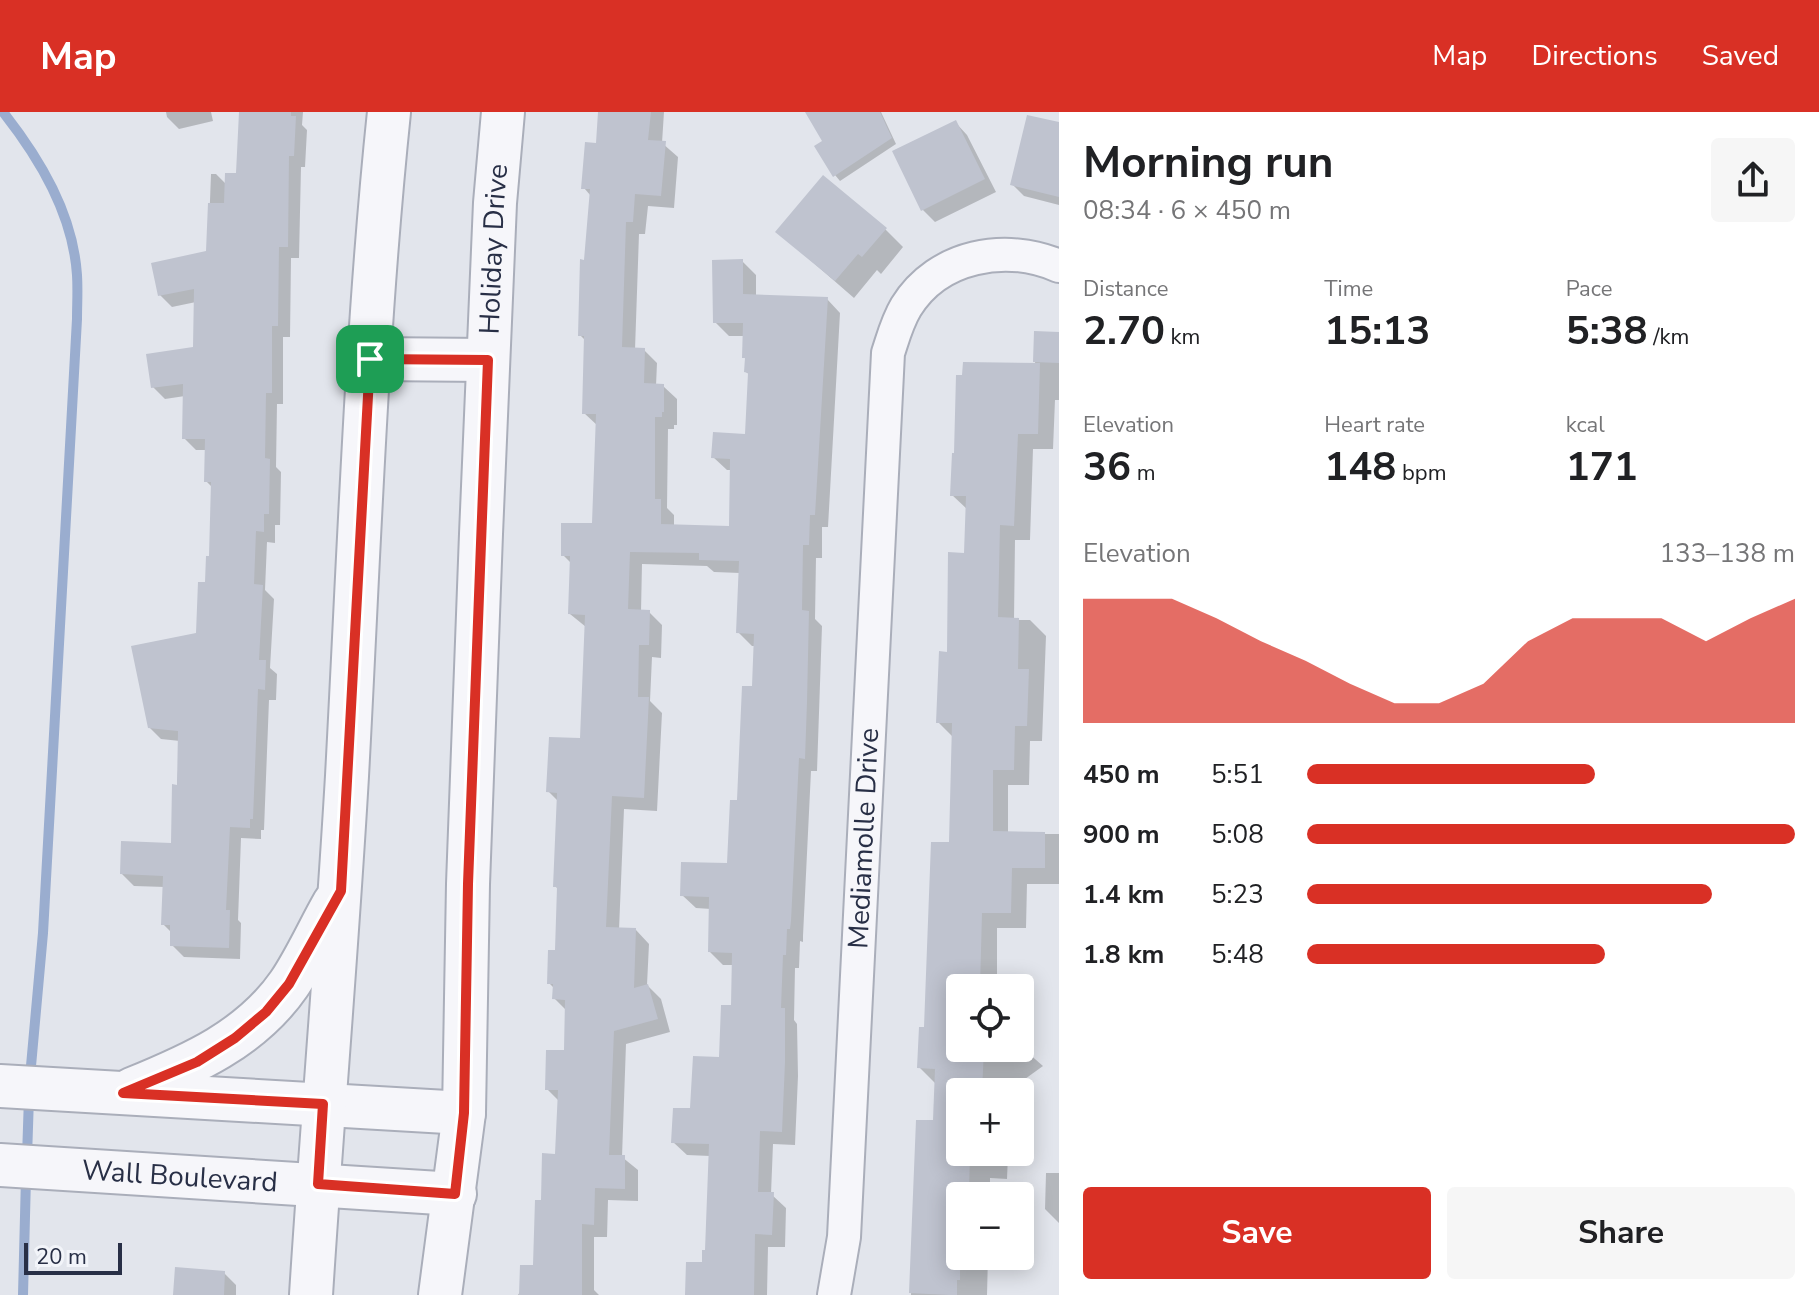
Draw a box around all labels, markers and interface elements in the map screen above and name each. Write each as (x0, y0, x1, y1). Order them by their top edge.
text: Map (40, 31, 117, 82)
text: Map (1432, 37, 1487, 75)
text: Directions (1531, 37, 1658, 75)
text: Saved (1702, 37, 1779, 75)
text: Morning run (1083, 133, 1333, 193)
button: share (1711, 138, 1795, 222)
street label: Holiday Drive (470, 162, 517, 335)
text: 08:34 · 6 × 450 m (1083, 193, 1291, 228)
text: Distance (1083, 274, 1168, 304)
text: Time (1324, 274, 1373, 304)
text: Pace (1566, 274, 1612, 304)
text: 2.70 (1083, 304, 1165, 358)
text: 15:13 (1324, 304, 1430, 358)
text: 5:38 (1566, 304, 1648, 358)
text: km (1165, 322, 1200, 352)
text: /km (1648, 322, 1689, 352)
pin (336, 325, 404, 393)
icon: arrive (348, 337, 392, 381)
text: Elevation (1083, 410, 1174, 440)
text: Heart rate (1324, 410, 1425, 440)
text: kcal (1566, 410, 1605, 440)
text: 36 (1083, 440, 1131, 494)
text: 148 (1324, 440, 1396, 494)
text: 171 (1566, 440, 1638, 494)
text: m (1131, 458, 1156, 488)
text: bpm (1396, 458, 1446, 488)
text: Elevation (1083, 536, 1191, 571)
text: 133–138 m (1659, 536, 1795, 571)
street label: Mediamolle Drive (839, 727, 888, 950)
text: 450 m (1083, 757, 1160, 792)
text: 5:51 (1211, 757, 1264, 792)
text: 900 m (1083, 817, 1160, 852)
text: 5:08 (1211, 817, 1264, 852)
text: 1.4 km (1083, 877, 1164, 912)
text: 5:23 (1211, 877, 1264, 912)
text: 1.8 km (1083, 937, 1164, 972)
text: 5:48 (1211, 937, 1264, 972)
map controls (946, 974, 1034, 1270)
button: locate (946, 974, 1034, 1062)
button: + (946, 1078, 1034, 1166)
street label: Wall Boulevard (81, 1151, 279, 1202)
button: − (946, 1182, 1034, 1270)
button: Save (1083, 1187, 1431, 1279)
button: Share (1447, 1187, 1795, 1279)
scale bar (24, 1239, 122, 1275)
text: 20 m (36, 1242, 87, 1272)

